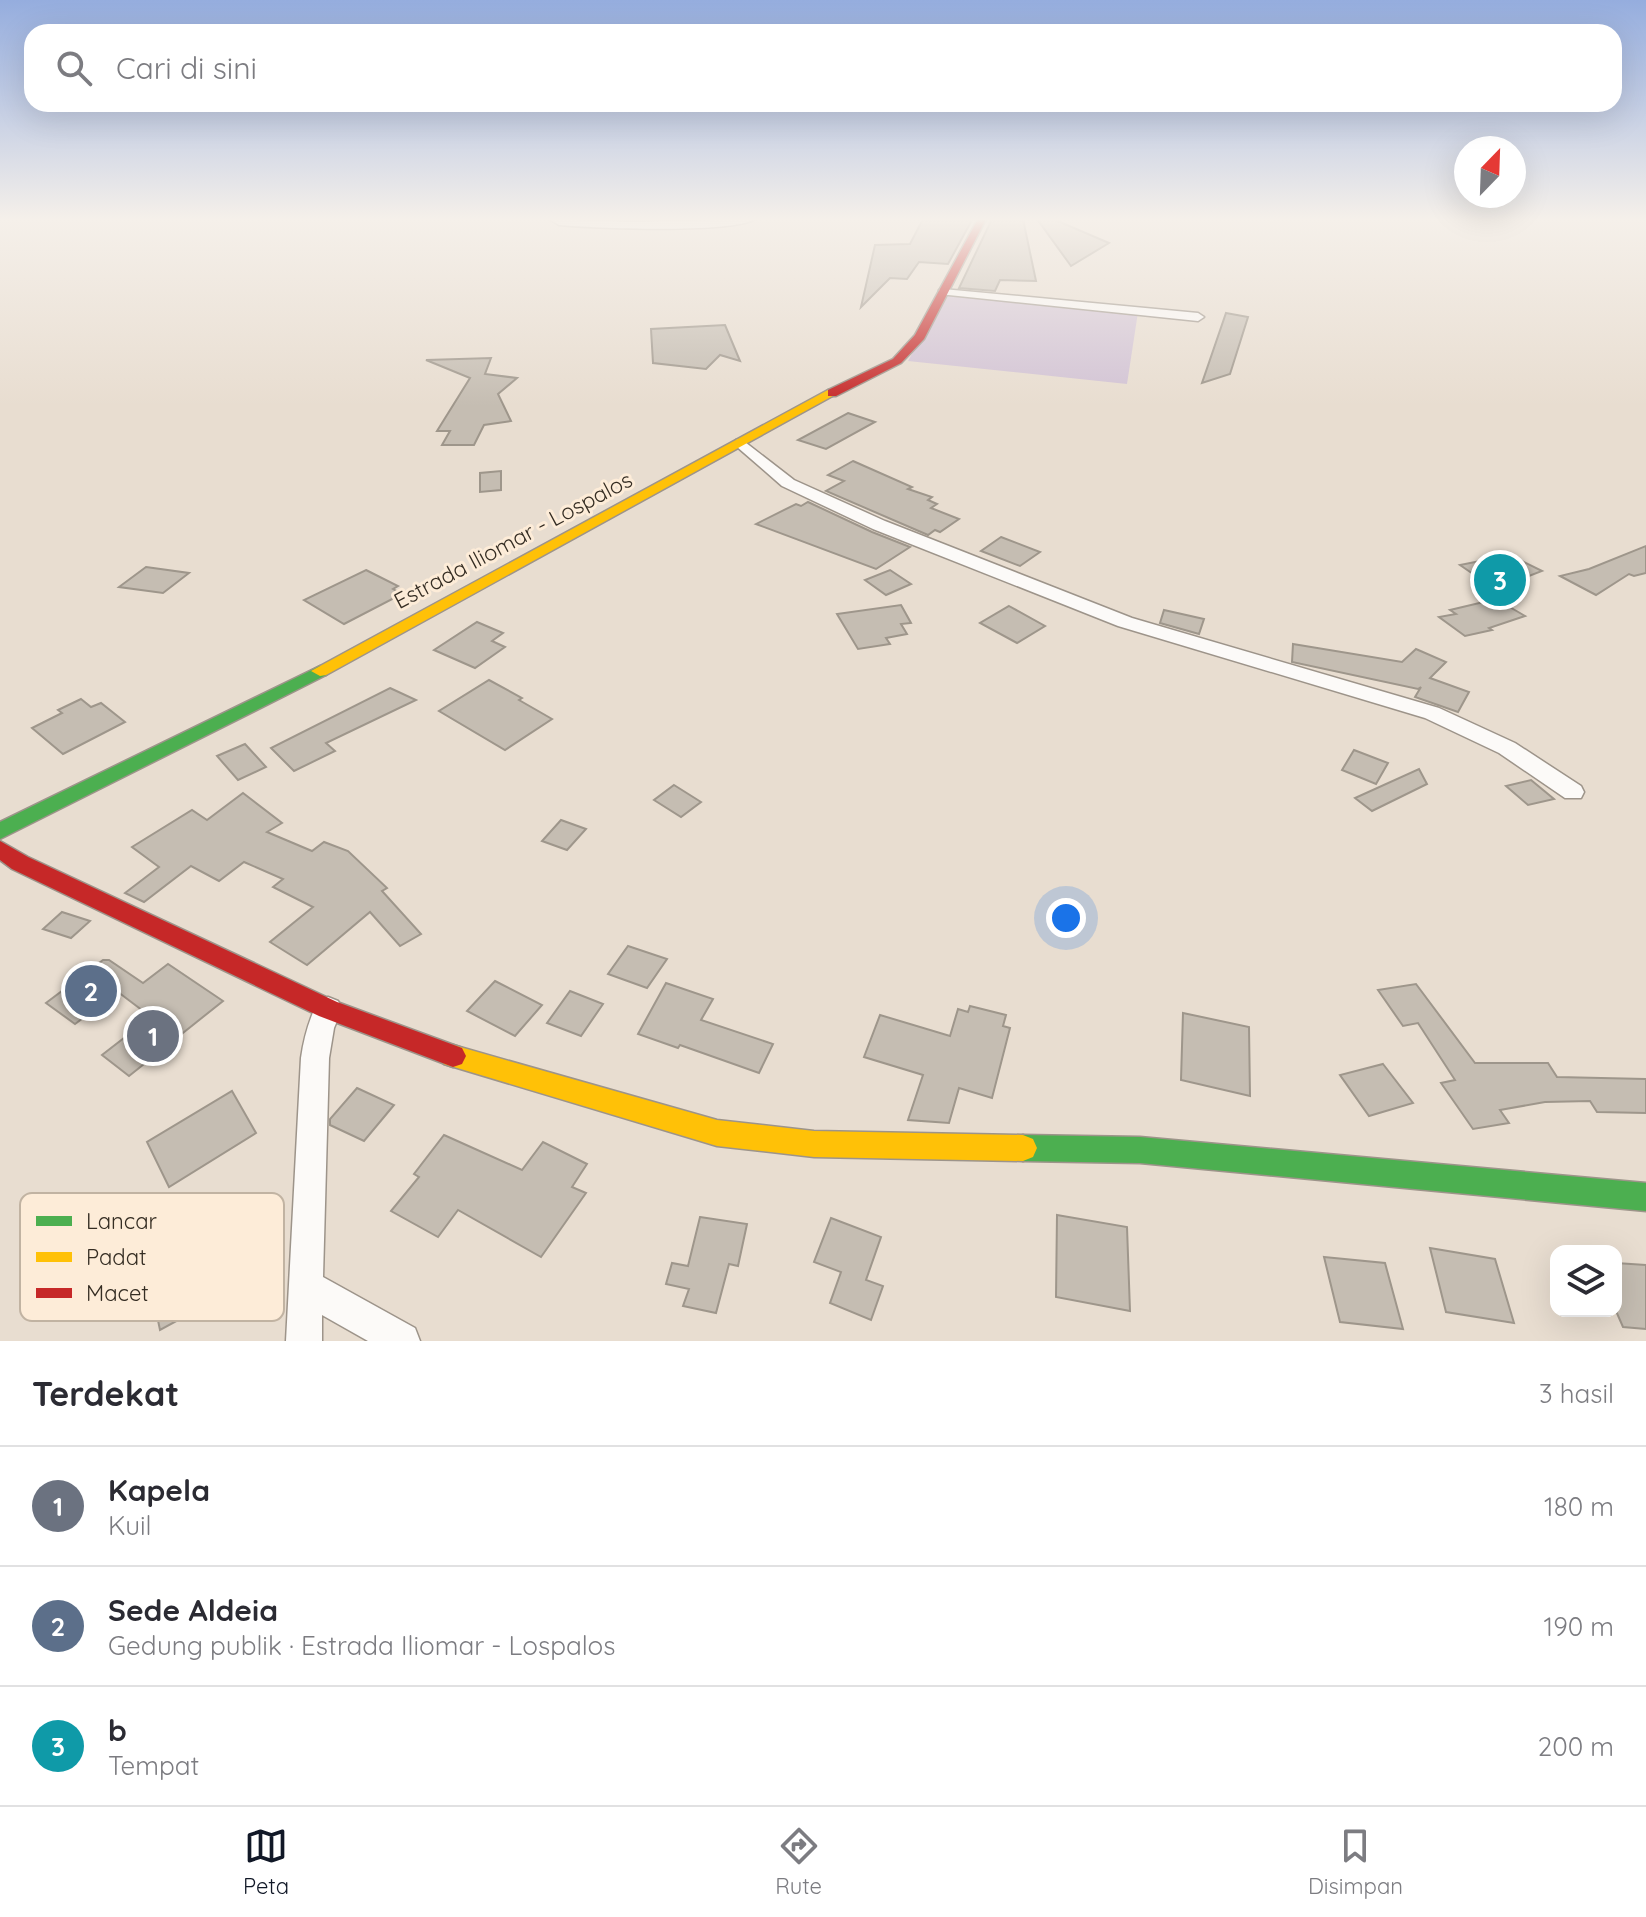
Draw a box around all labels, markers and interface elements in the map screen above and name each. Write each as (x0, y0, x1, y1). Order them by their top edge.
search box (24, 24, 1622, 112)
icon: search (52, 46, 96, 90)
text: Cari di sini (116, 49, 257, 87)
north arrow (1454, 136, 1526, 208)
street label: Estrada Iliomar - Lospalos (389, 465, 637, 615)
pin: 3 (1474, 550, 1526, 610)
your location (1046, 898, 1086, 938)
pin: 2 (65, 961, 117, 1021)
pin: 1 (127, 1006, 179, 1066)
legend (20, 1193, 284, 1321)
text: Lancar (86, 1207, 157, 1235)
text: Padat (86, 1243, 146, 1271)
map controls (1550, 1245, 1622, 1317)
button: layers (1550, 1245, 1622, 1317)
text: Macet (86, 1279, 149, 1307)
text: Terdekat (32, 1372, 179, 1415)
text: 3 hasil (1539, 1377, 1614, 1410)
text: Kapela (108, 1471, 210, 1509)
text: 1 (53, 1490, 63, 1523)
text: 180 m (1544, 1490, 1614, 1523)
text: Kuil (108, 1509, 152, 1542)
text: Sede Aldeia (108, 1591, 278, 1629)
text: 2 (51, 1610, 65, 1643)
text: 190 m (1544, 1610, 1614, 1643)
text: Gedung publik · Estrada Iliomar - Lospalos (108, 1629, 615, 1662)
text: b (108, 1711, 127, 1749)
text: 3 (51, 1730, 65, 1763)
text: 200 m (1538, 1730, 1614, 1763)
text: Tempat (108, 1749, 199, 1782)
tab: Peta (243, 1824, 289, 1900)
tab: Rute (775, 1824, 822, 1900)
tab: Disimpan (1308, 1824, 1403, 1900)

